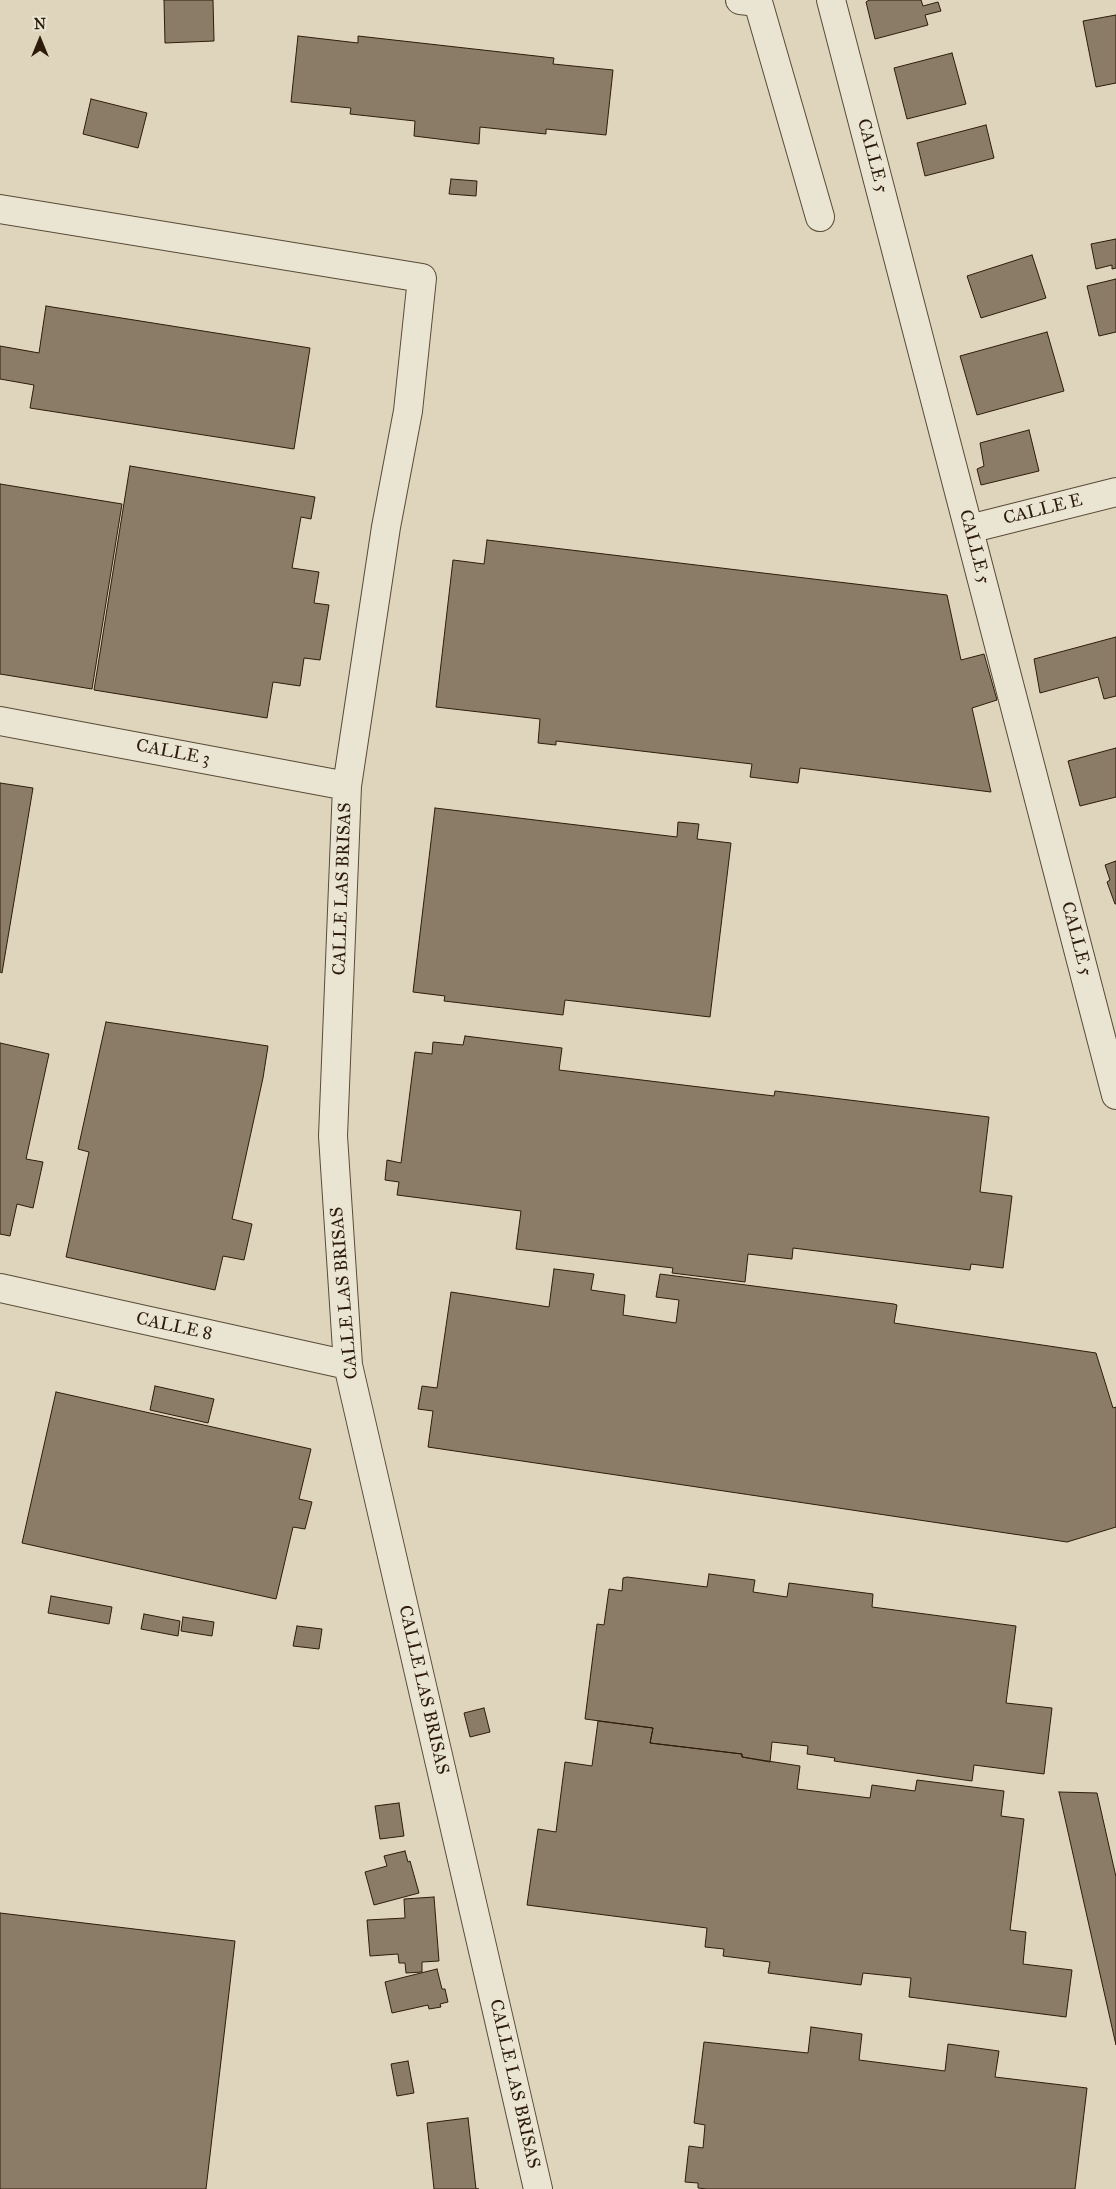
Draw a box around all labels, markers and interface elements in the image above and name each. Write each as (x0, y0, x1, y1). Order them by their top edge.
north arrow (15, 15, 65, 65)
text: N (34, 16, 46, 33)
street label: CALLE 5 (852, 116, 892, 196)
street label: CALLE E (1001, 490, 1085, 530)
street label: CALLE 5 (954, 507, 994, 587)
street label: CALLE 3 (134, 735, 212, 771)
street label: CALLE LAS BRISAS (329, 802, 357, 976)
street label: CALLE 5 (1056, 899, 1096, 979)
street label: CALLE LAS BRISAS (327, 1206, 363, 1380)
street label: CALLE 8 (134, 1308, 214, 1346)
street label: CALLE LAS BRISAS (393, 1603, 453, 1777)
street label: CALLE LAS BRISAS (484, 1997, 544, 2171)

